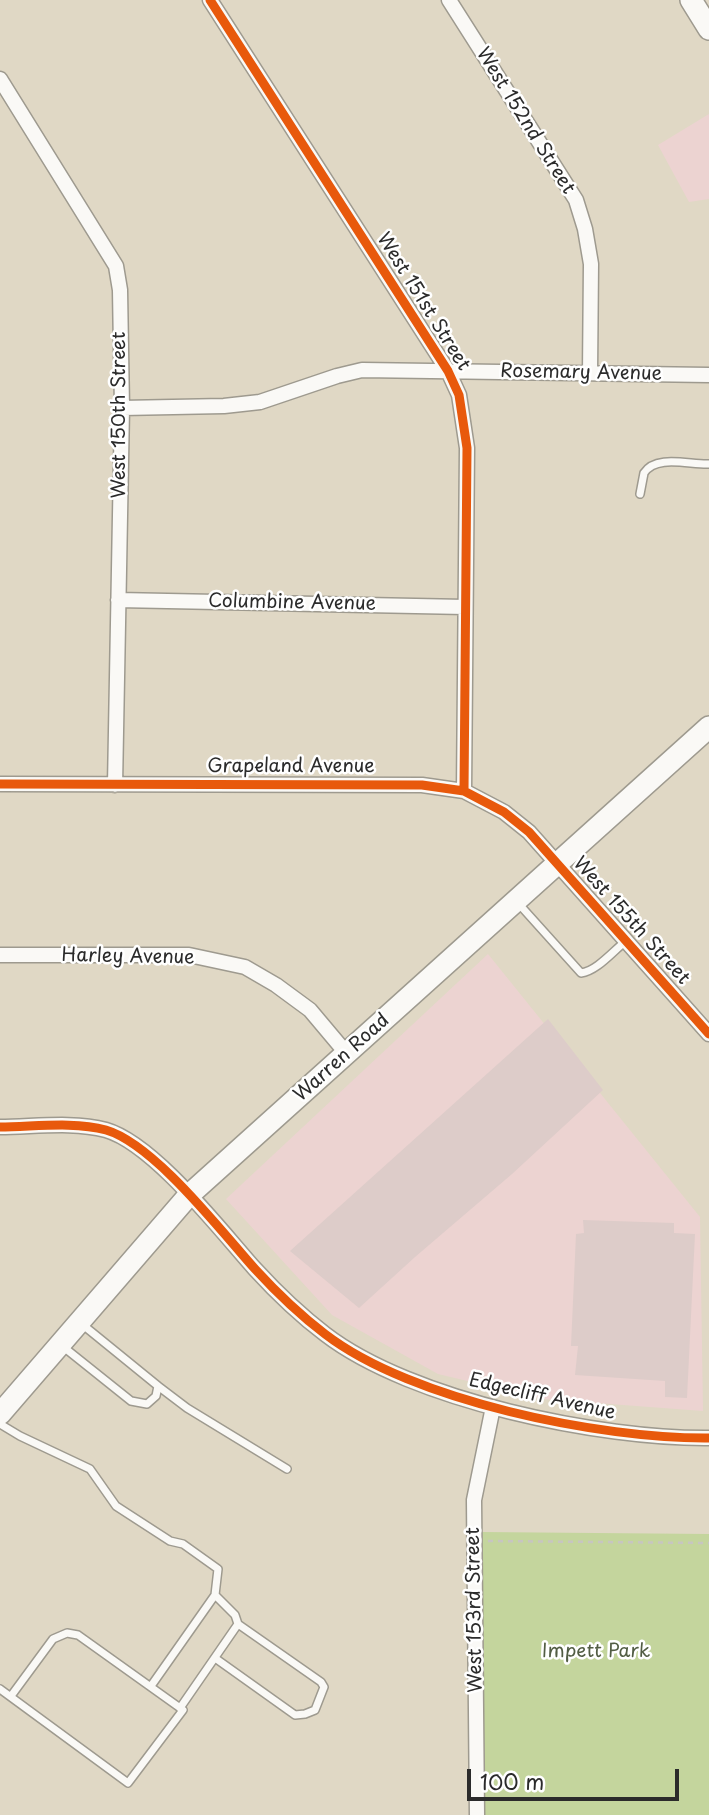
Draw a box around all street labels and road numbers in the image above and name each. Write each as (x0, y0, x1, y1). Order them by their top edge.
street label: West 152nd Street (471, 43, 579, 199)
street label: West 151st Street (371, 229, 475, 375)
street label: West 150th Street (109, 331, 131, 499)
street label: Rosemary Avenue (500, 360, 662, 386)
street label: Columbine Avenue (208, 590, 376, 616)
street label: Grapeland Avenue (207, 756, 375, 778)
street label: West 155th Street (568, 852, 694, 990)
street label: Harley Avenue (61, 944, 195, 970)
street label: Warren Road (290, 1009, 394, 1107)
street label: Edgecliff Avenue (467, 1369, 617, 1425)
street label: West 153rd Street (462, 1527, 488, 1693)

